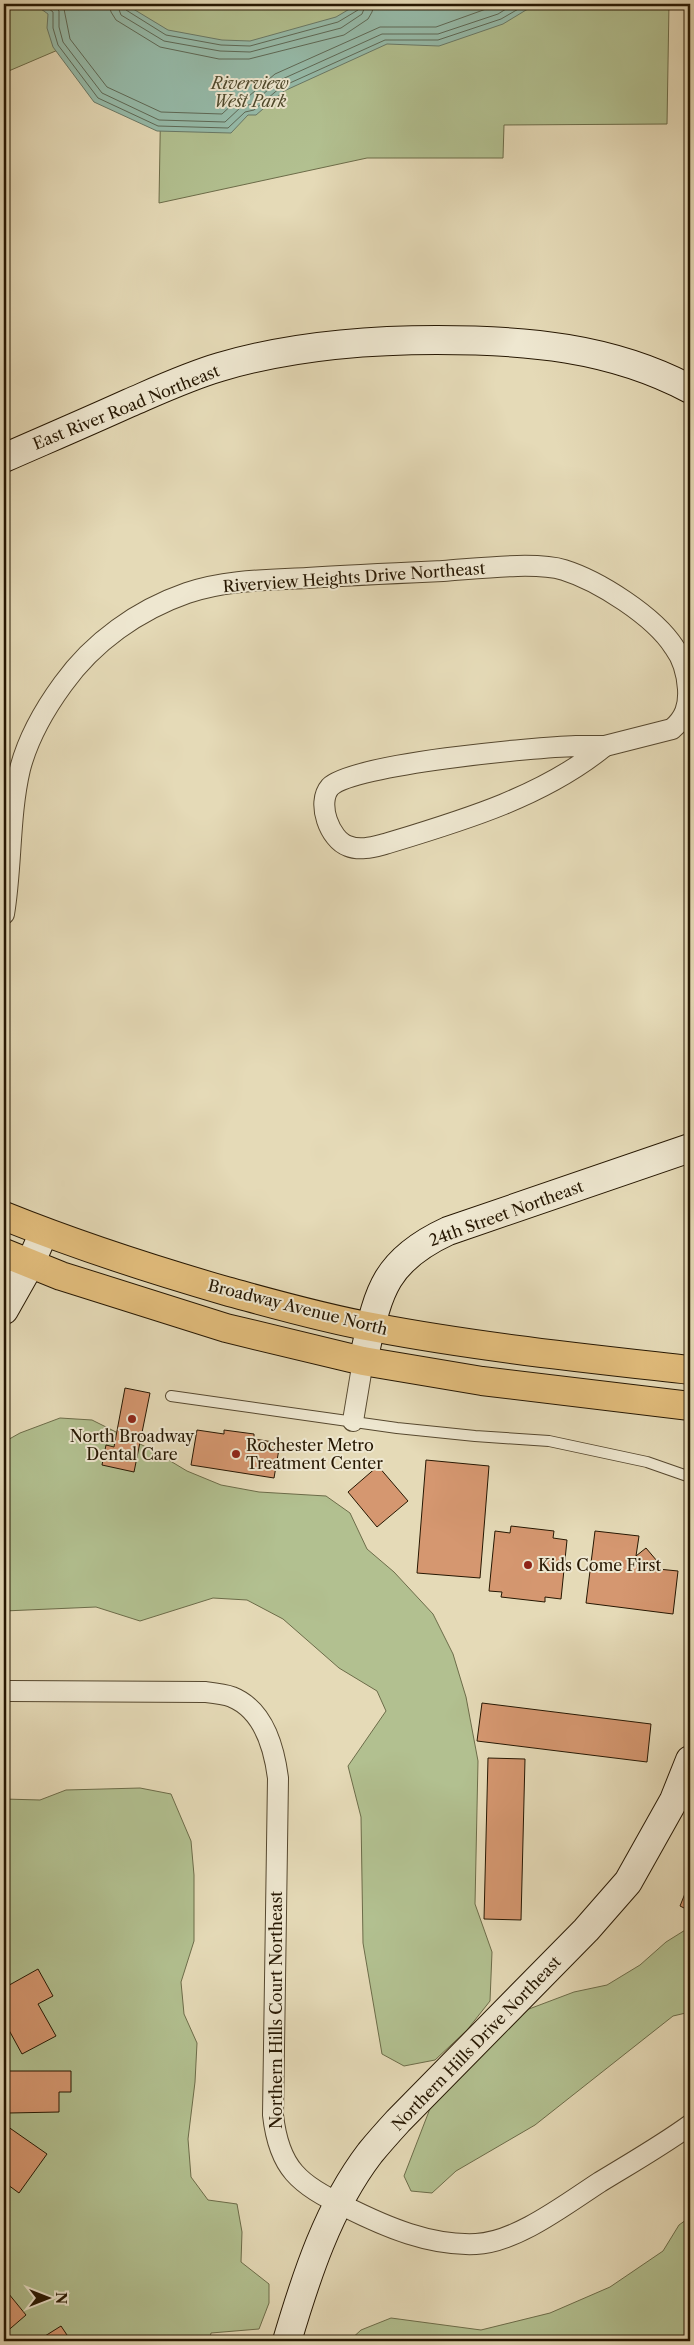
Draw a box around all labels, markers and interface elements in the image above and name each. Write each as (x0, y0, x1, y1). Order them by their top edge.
park label: Riverview West Park (209, 73, 289, 111)
street label: East River Road Northeast (30, 360, 222, 454)
street label: Riverview Heights Drive Northeast (222, 558, 486, 596)
street label: 24th Street Northeast (426, 1176, 586, 1250)
street label: Broadway Avenue North (206, 1275, 390, 1339)
marker: North Broadway Dental Care (126, 1413, 138, 1425)
place label: North Broadway Dental Care (70, 1426, 195, 1464)
place label: Rochester Metro Treatment Center (246, 1435, 383, 1473)
marker: Rochester Metro Treatment Center (230, 1448, 242, 1460)
place label: Kids Come First (538, 1555, 661, 1575)
marker: Kids Come First (522, 1559, 534, 1571)
street label: Northern Hills Court Northeast (266, 1891, 286, 2129)
street label: Northern Hills Drive Northeast (387, 1951, 565, 2135)
north arrow (22, 2272, 72, 2322)
text: N (52, 2292, 70, 2304)

